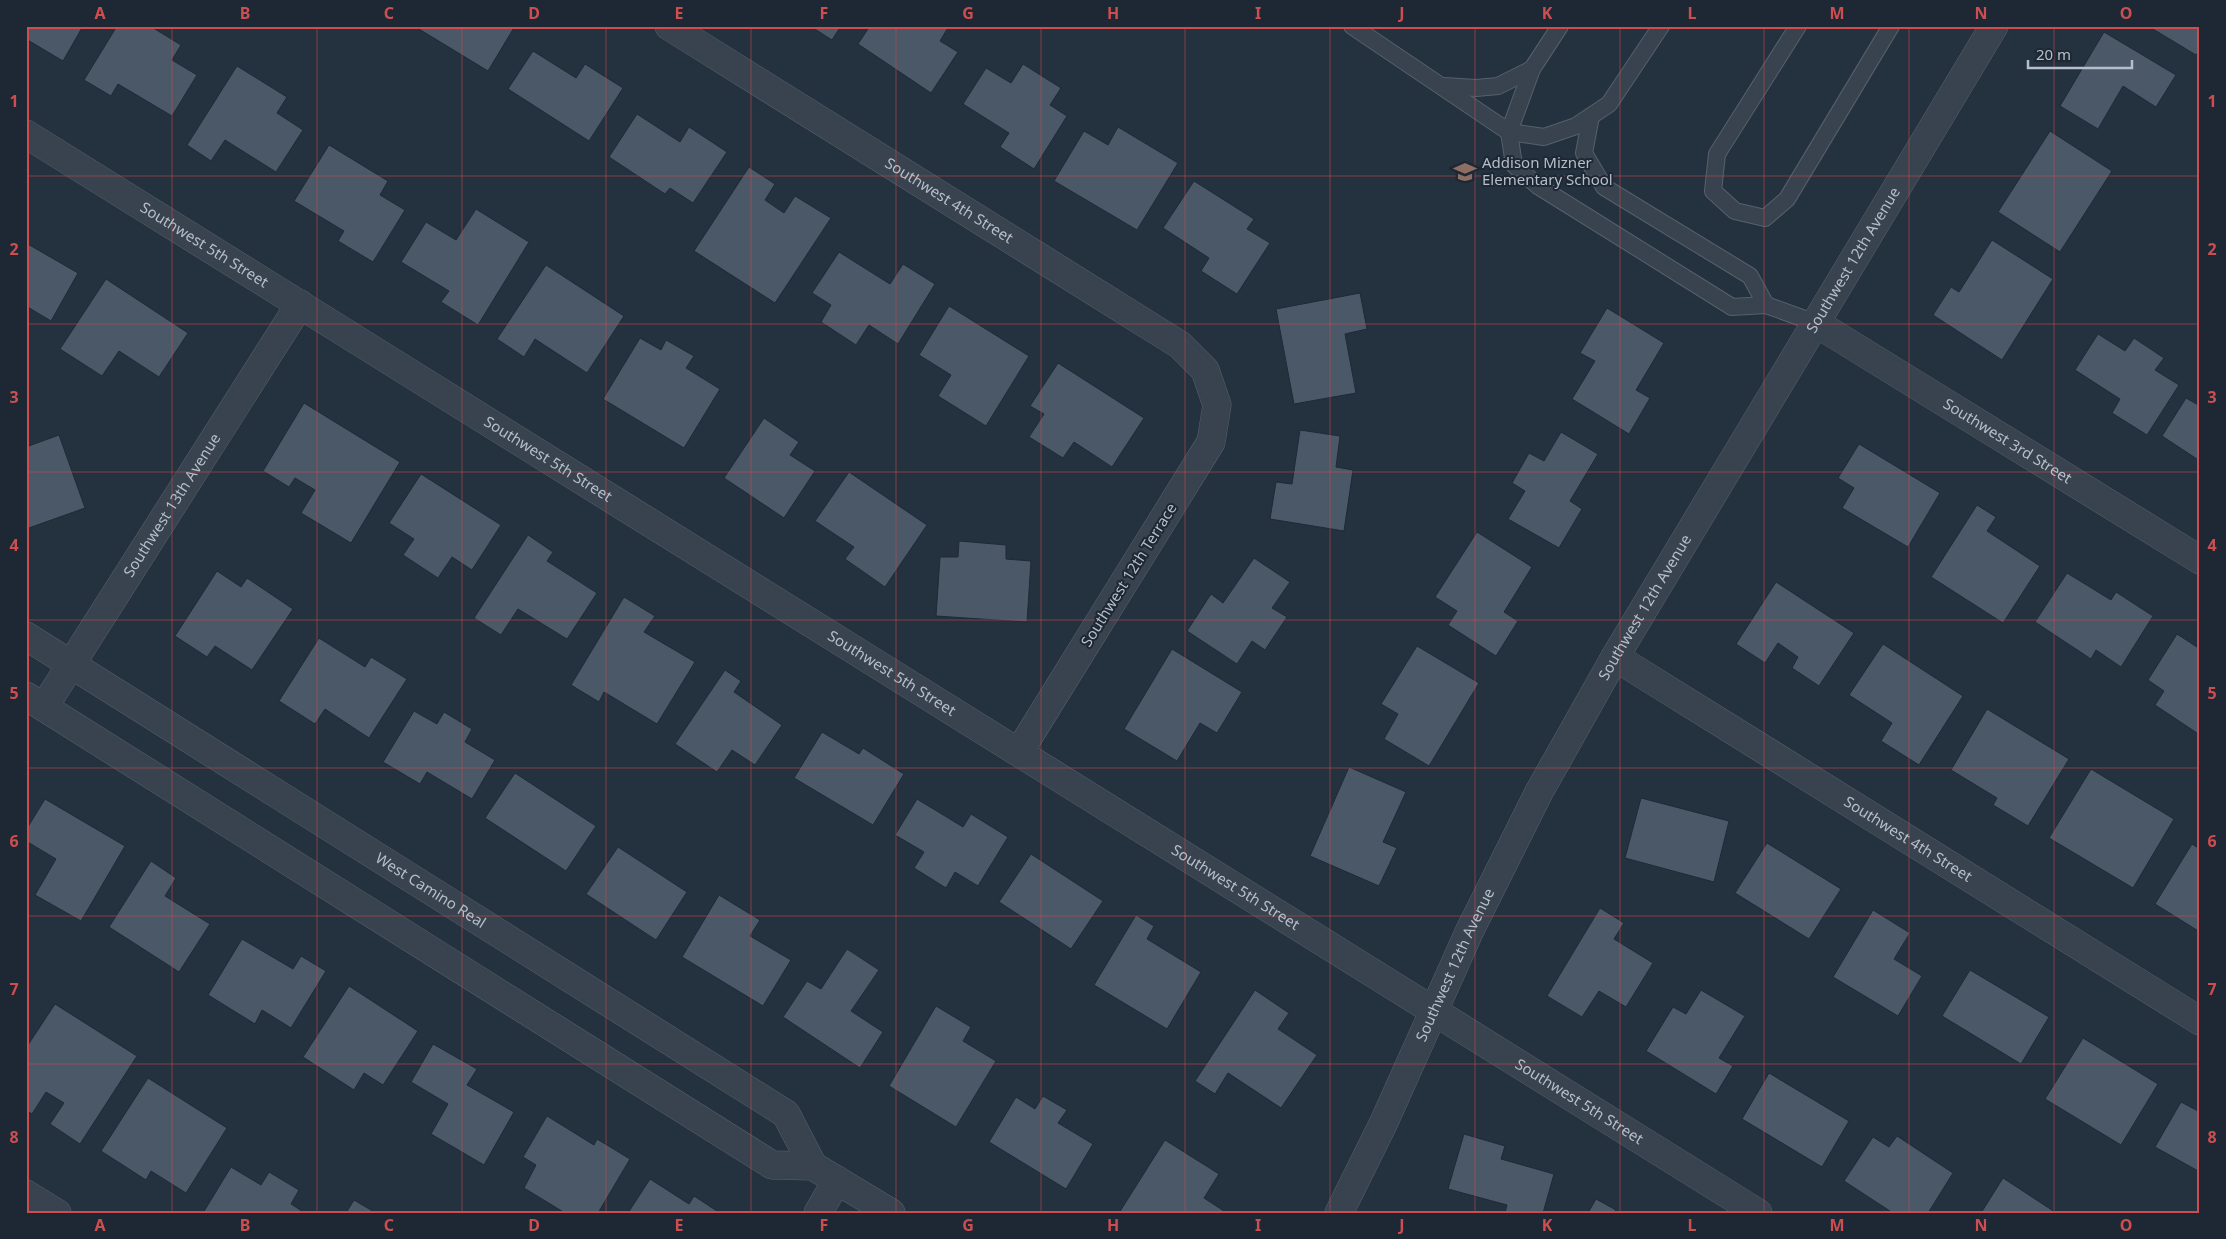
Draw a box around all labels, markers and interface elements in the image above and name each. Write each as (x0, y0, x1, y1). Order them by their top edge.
text: A (94, 2, 106, 24)
text: B (240, 2, 250, 24)
text: C (384, 2, 394, 24)
text: D (528, 2, 540, 24)
text: E (675, 2, 684, 24)
text: F (820, 2, 828, 24)
text: G (962, 2, 974, 24)
text: H (1107, 2, 1119, 24)
text: I (1255, 2, 1261, 24)
text: J (1397, 2, 1405, 24)
text: K (1542, 2, 1553, 24)
text: L (1688, 2, 1697, 24)
text: M (1829, 2, 1845, 24)
text: N (1974, 2, 1988, 24)
text: O (2120, 2, 2132, 24)
scale bar (2028, 38, 2132, 70)
text: 20 m (2036, 44, 2071, 64)
text: 1 (9, 90, 19, 112)
text: 1 (2207, 90, 2217, 112)
street label: Southwest 4th Street (882, 152, 1018, 248)
place label: Addison Mizner Elementary School (1482, 152, 1613, 189)
school or university icon: Addison Mizner Elementary School (1452, 159, 1478, 185)
street label: Southwest 12th Avenue (1801, 183, 1904, 336)
street label: Southwest 5th Street (137, 197, 273, 292)
text: 2 (9, 238, 19, 260)
text: 2 (2207, 238, 2217, 260)
text: 3 (9, 386, 19, 408)
text: 3 (2207, 386, 2217, 408)
street label: Southwest 3rd Street (1940, 393, 2077, 488)
street label: Southwest 5th Street (481, 411, 617, 506)
street label: Southwest 13th Avenue (118, 429, 224, 580)
street label: Southwest 12th Terrace (1076, 499, 1181, 650)
street label: Southwest 12th Avenue (1593, 530, 1695, 684)
text: 4 (9, 534, 19, 556)
text: 4 (2207, 534, 2217, 556)
street label: Southwest 5th Street (825, 625, 961, 720)
text: 5 (9, 682, 19, 704)
text: 5 (2207, 682, 2217, 704)
street label: Southwest 4th Street (1841, 791, 1977, 886)
text: 6 (9, 830, 19, 852)
text: 6 (2207, 830, 2217, 852)
street label: Southwest 5th Street (1168, 839, 1304, 934)
street label: West Camino Real (372, 847, 490, 932)
street label: Southwest 12th Avenue (1410, 884, 1498, 1044)
text: 7 (9, 978, 19, 1000)
text: 7 (2207, 978, 2217, 1000)
street label: Southwest 5th Street (1512, 1053, 1648, 1149)
text: 8 (9, 1126, 19, 1148)
text: 8 (2207, 1126, 2217, 1148)
text: A (94, 1214, 106, 1236)
text: B (240, 1214, 250, 1236)
text: C (384, 1214, 394, 1236)
text: D (528, 1214, 540, 1236)
text: E (675, 1214, 684, 1236)
text: F (820, 1214, 828, 1236)
text: G (962, 1214, 974, 1236)
text: H (1107, 1214, 1119, 1236)
text: I (1255, 1214, 1261, 1236)
text: J (1397, 1214, 1405, 1236)
text: K (1542, 1214, 1553, 1236)
text: L (1688, 1214, 1697, 1236)
text: M (1829, 1214, 1845, 1236)
text: N (1974, 1214, 1988, 1236)
text: O (2120, 1214, 2132, 1236)

